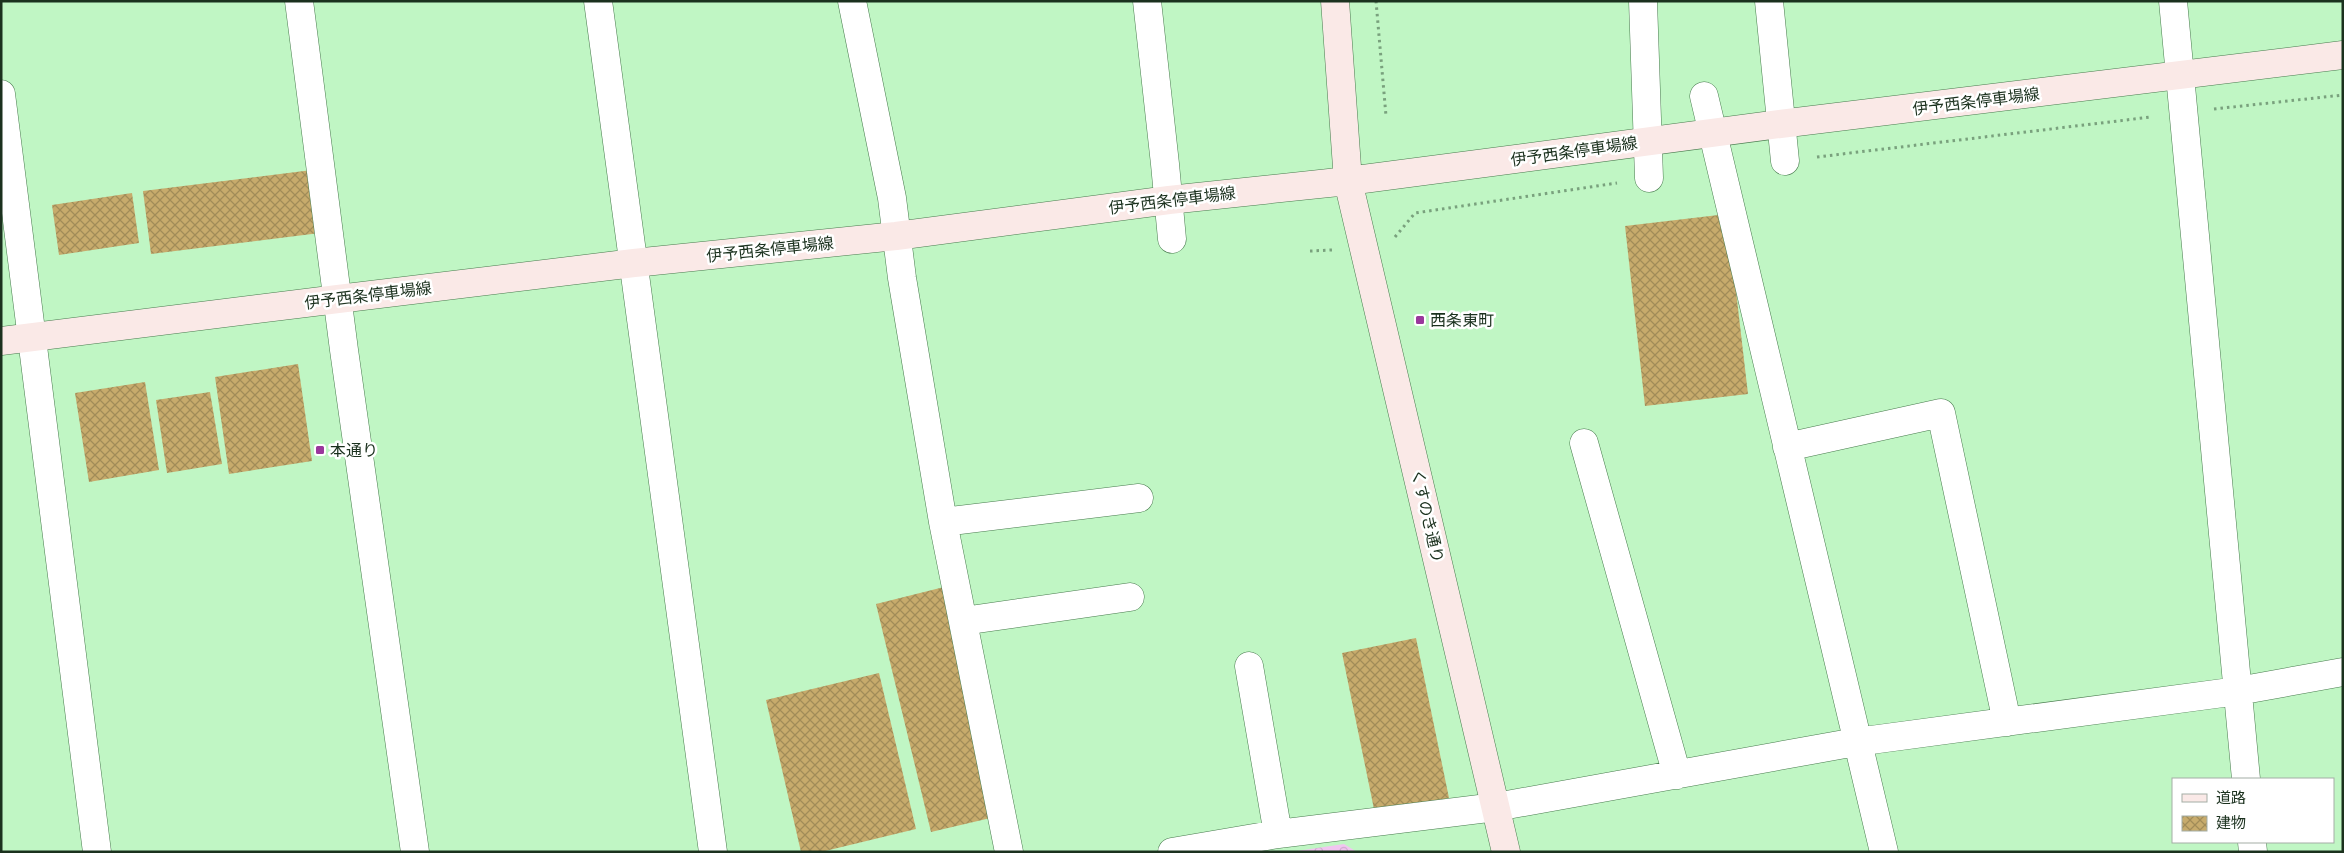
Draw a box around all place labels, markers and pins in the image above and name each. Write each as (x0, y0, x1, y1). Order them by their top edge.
place label: 西条東町 (1430, 310, 1494, 329)
marker: 西条東町 (1414, 314, 1426, 326)
place label: 本通り (330, 440, 378, 459)
marker: 本通り (314, 444, 326, 456)

